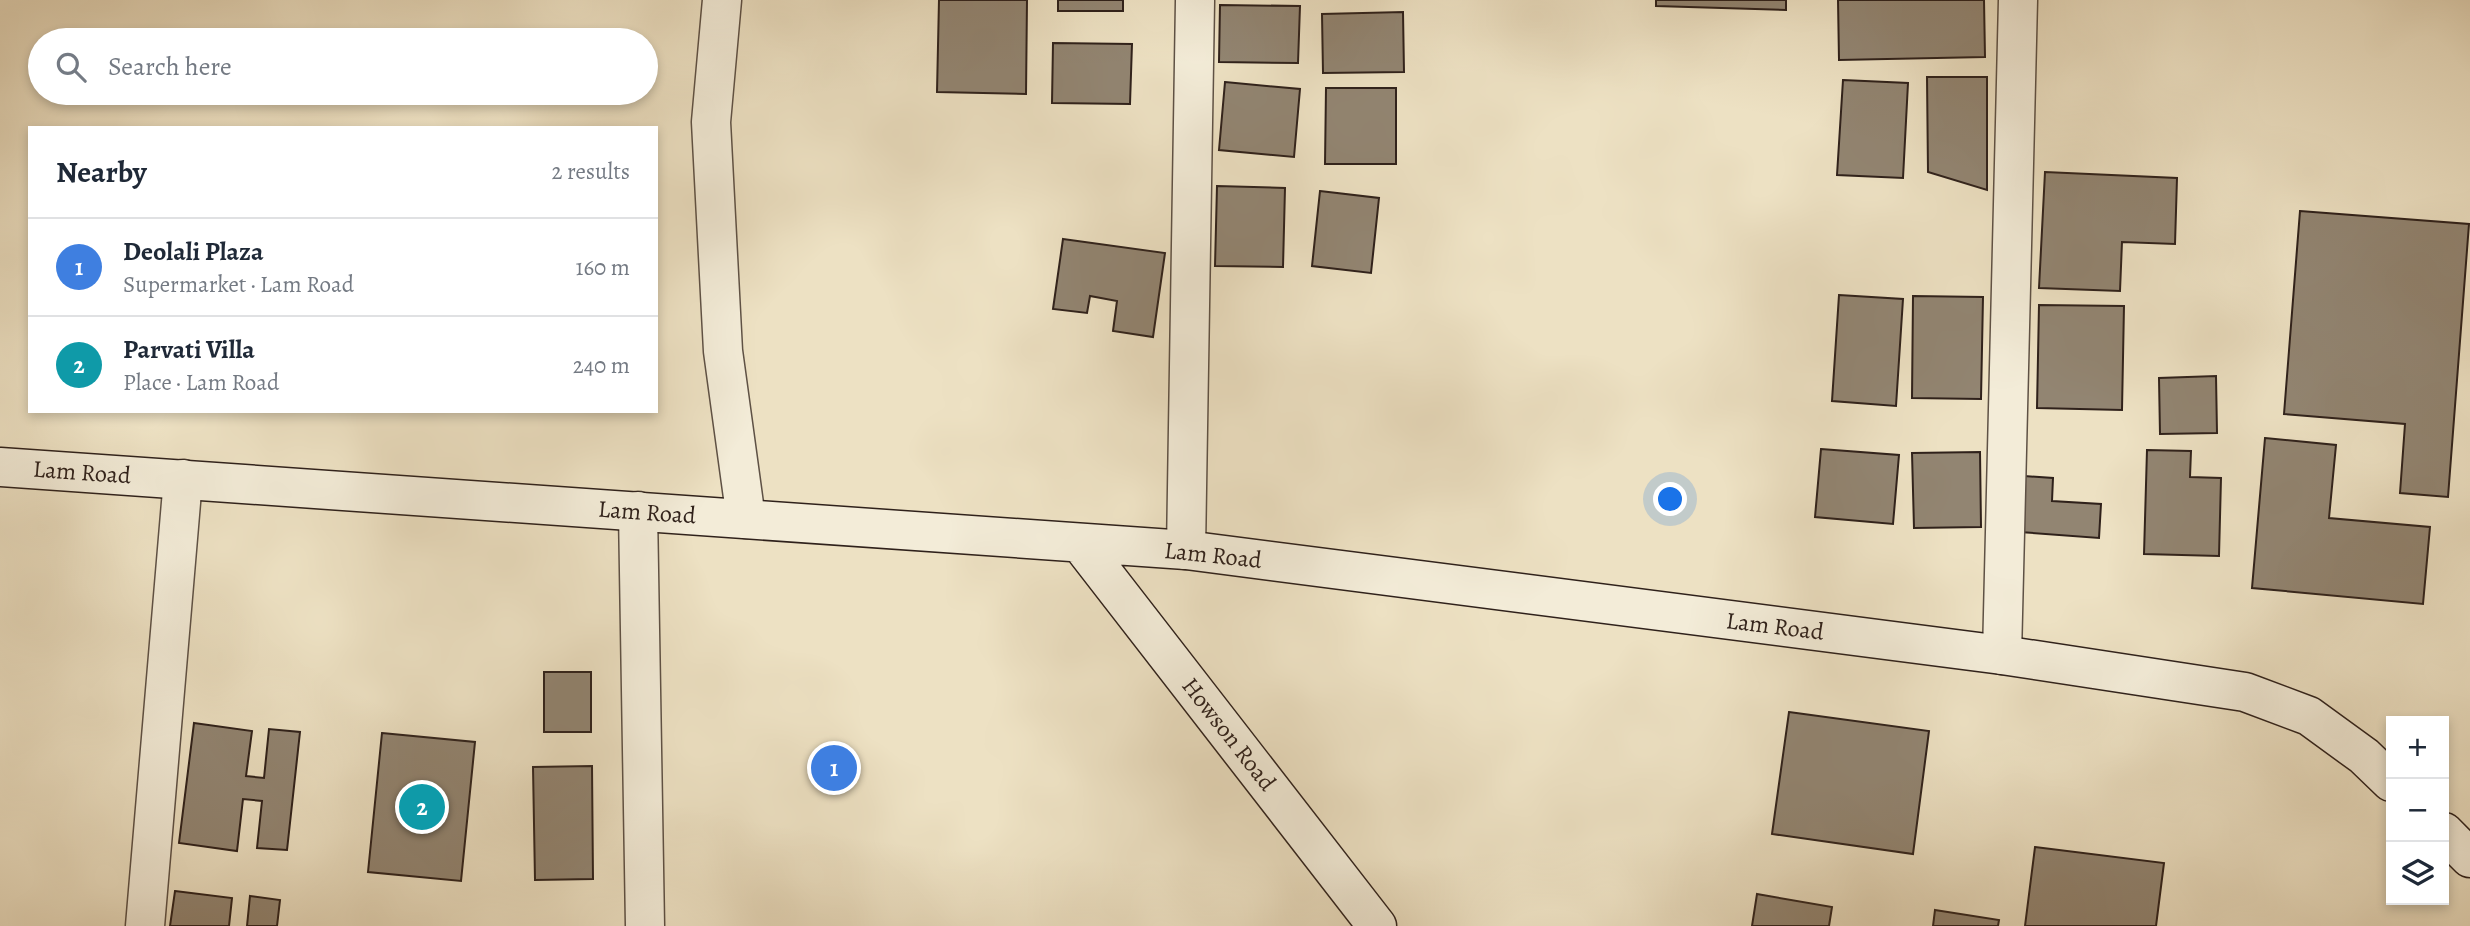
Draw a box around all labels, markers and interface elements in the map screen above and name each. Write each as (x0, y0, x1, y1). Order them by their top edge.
search box (28, 28, 658, 105)
icon: search (52, 48, 90, 86)
text: Search here (108, 49, 232, 84)
text: Nearby (56, 152, 147, 192)
text: 2 results (552, 156, 630, 187)
text: Deolali Plaza (123, 234, 264, 269)
text: 1 (75, 252, 83, 283)
text: 160 m (576, 252, 630, 283)
text: Supermarket · Lam Road (123, 269, 354, 300)
text: Parvati Villa (123, 332, 255, 367)
text: 2 (73, 350, 85, 381)
text: 240 m (573, 350, 630, 381)
text: Place · Lam Road (123, 367, 279, 398)
street label: Lam Road (32, 453, 132, 491)
your location (1653, 482, 1687, 516)
street label: Lam Road (597, 493, 697, 531)
street label: Lam Road (1163, 534, 1264, 576)
street label: Lam Road (1724, 604, 1826, 648)
street label: Howson Road (1175, 671, 1283, 797)
map controls (2386, 716, 2449, 905)
button: + (2386, 716, 2449, 779)
pin: 1 (811, 742, 857, 794)
button: − (2386, 779, 2449, 842)
pin: 2 (399, 781, 445, 833)
button: layers (2386, 842, 2449, 905)

